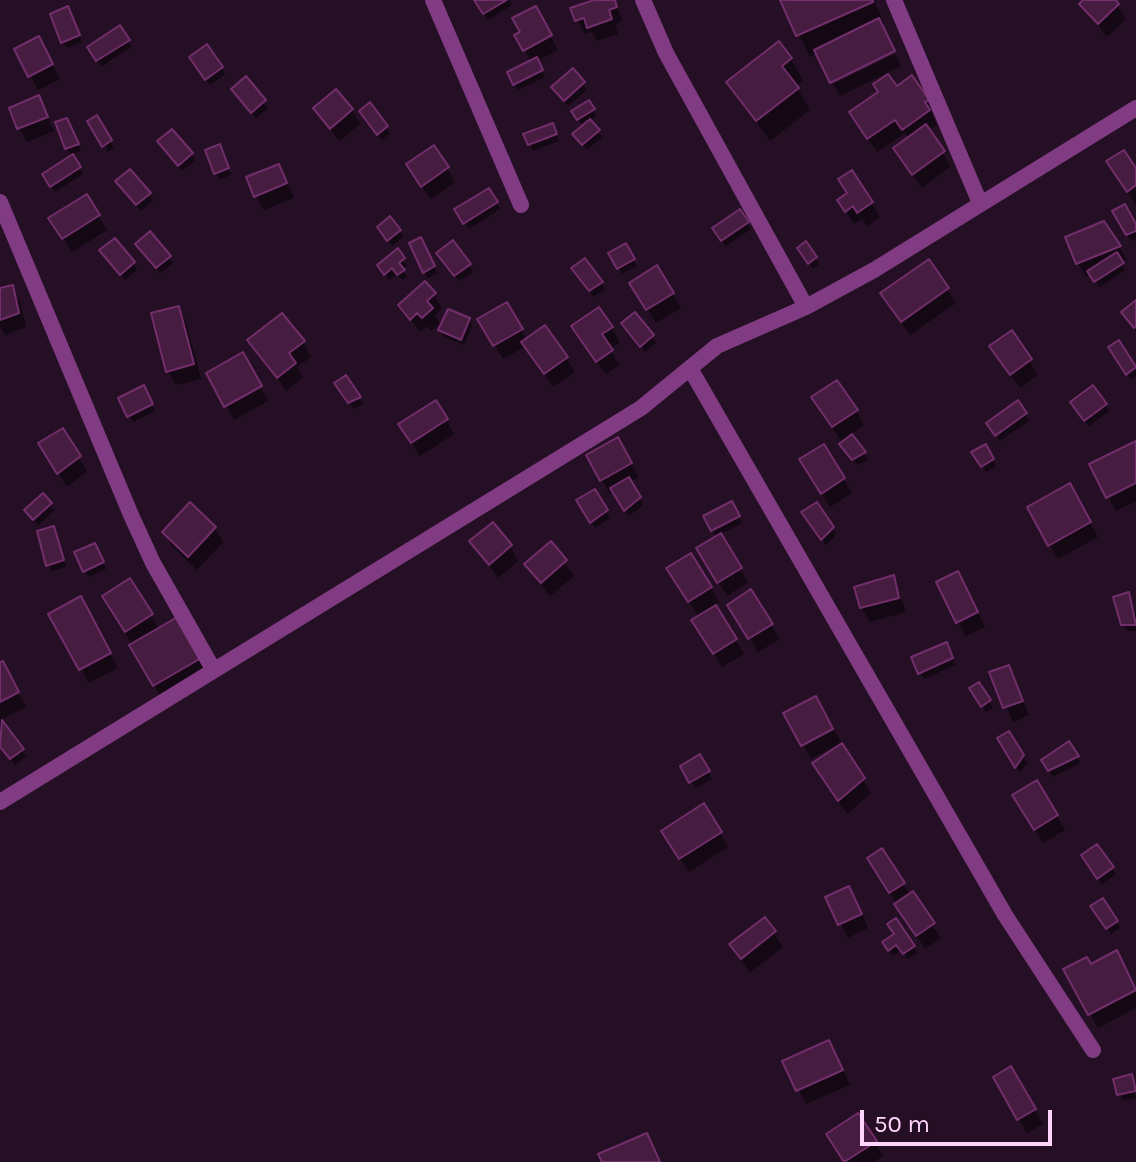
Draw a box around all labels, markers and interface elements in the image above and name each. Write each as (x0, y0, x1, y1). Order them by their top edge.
scale bar (864, 1094, 1056, 1144)
text: 50 m (874, 1110, 930, 1138)

